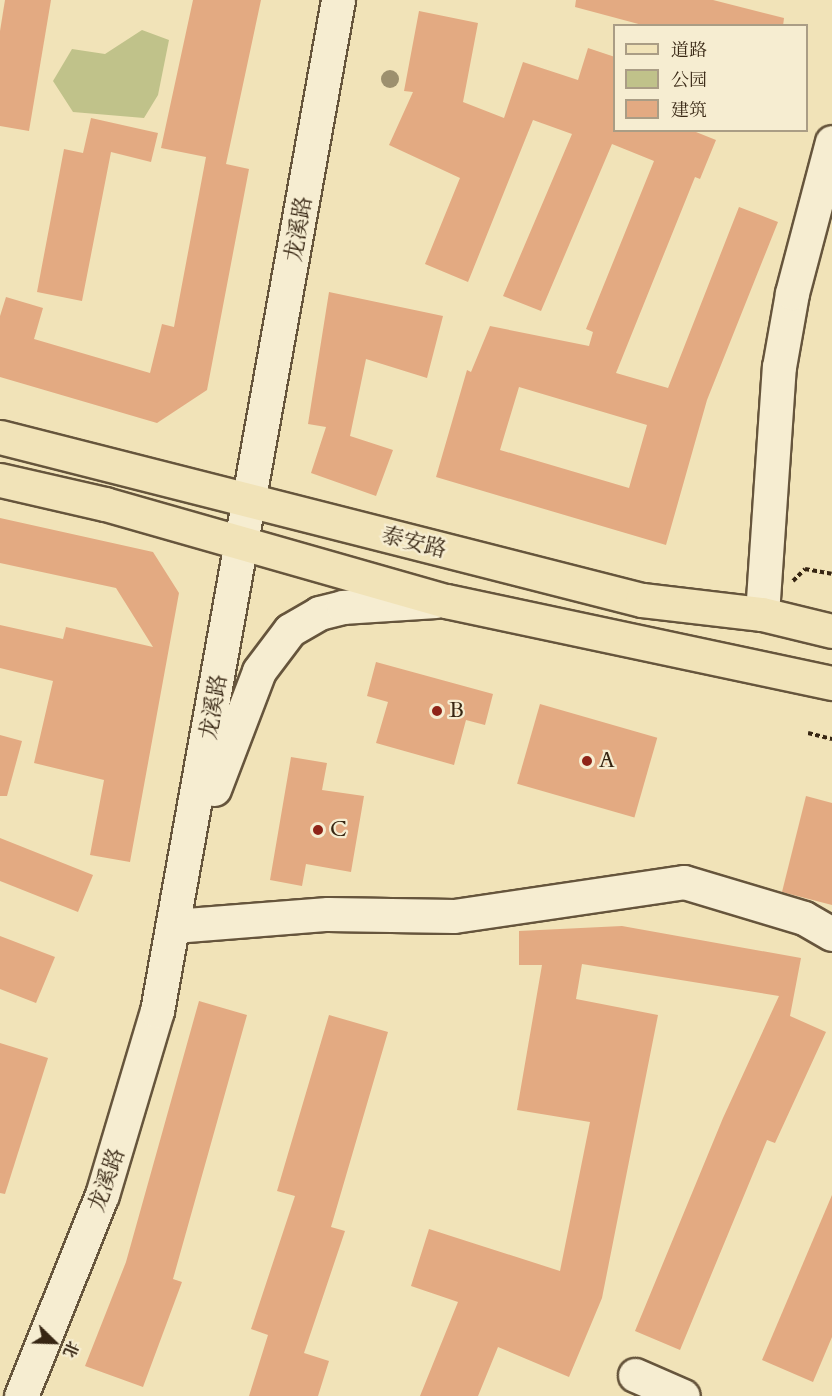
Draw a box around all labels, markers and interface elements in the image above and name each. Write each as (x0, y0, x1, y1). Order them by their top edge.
legend (613, 24, 808, 132)
text: 道路 (671, 38, 707, 63)
text: 公园 (671, 68, 707, 93)
text: 建筑 (671, 98, 707, 123)
street label: 龙溪路 (280, 194, 318, 264)
street label: 泰安路 (379, 522, 449, 564)
street label: 龙溪路 (195, 672, 233, 742)
place label: B (449, 698, 464, 724)
marker: B (430, 704, 444, 718)
place label: A (599, 748, 615, 774)
marker: A (580, 754, 594, 768)
place label: C (330, 817, 347, 843)
marker: C (311, 823, 325, 837)
street label: 龙溪路 (83, 1144, 131, 1216)
north arrow (24, 1312, 84, 1372)
text: 北 (57, 1337, 84, 1361)

